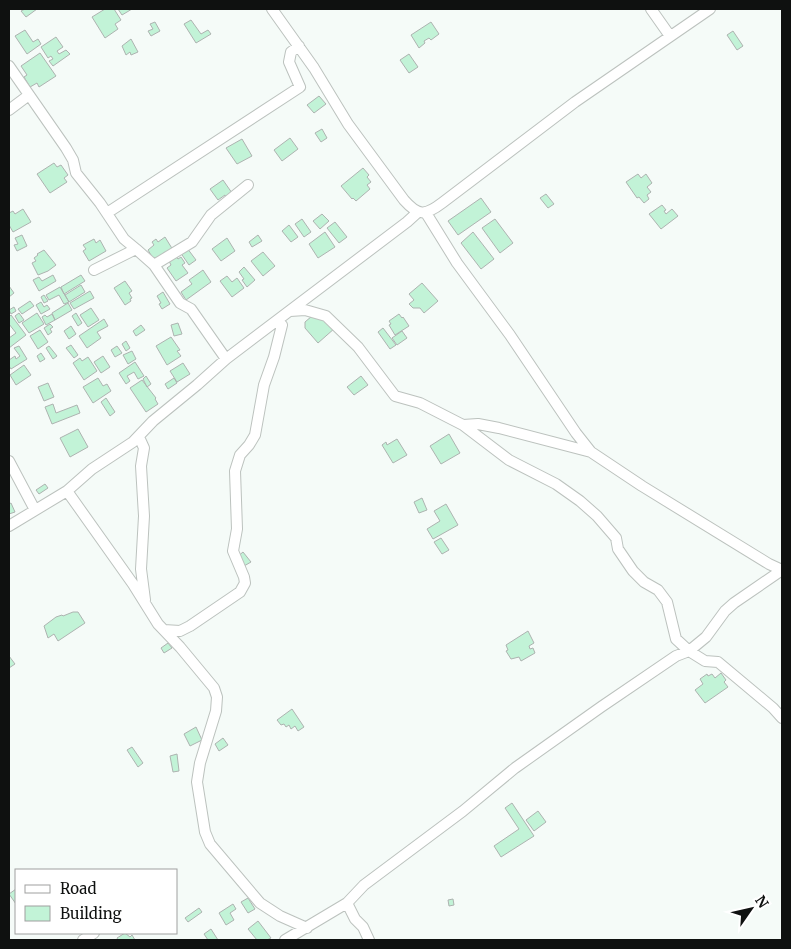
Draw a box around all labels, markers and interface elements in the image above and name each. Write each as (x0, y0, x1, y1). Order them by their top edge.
legend (15, 869, 178, 934)
text: Road (60, 879, 96, 898)
north arrow (726, 884, 776, 934)
text: N (751, 892, 772, 911)
text: Building (60, 904, 122, 923)

